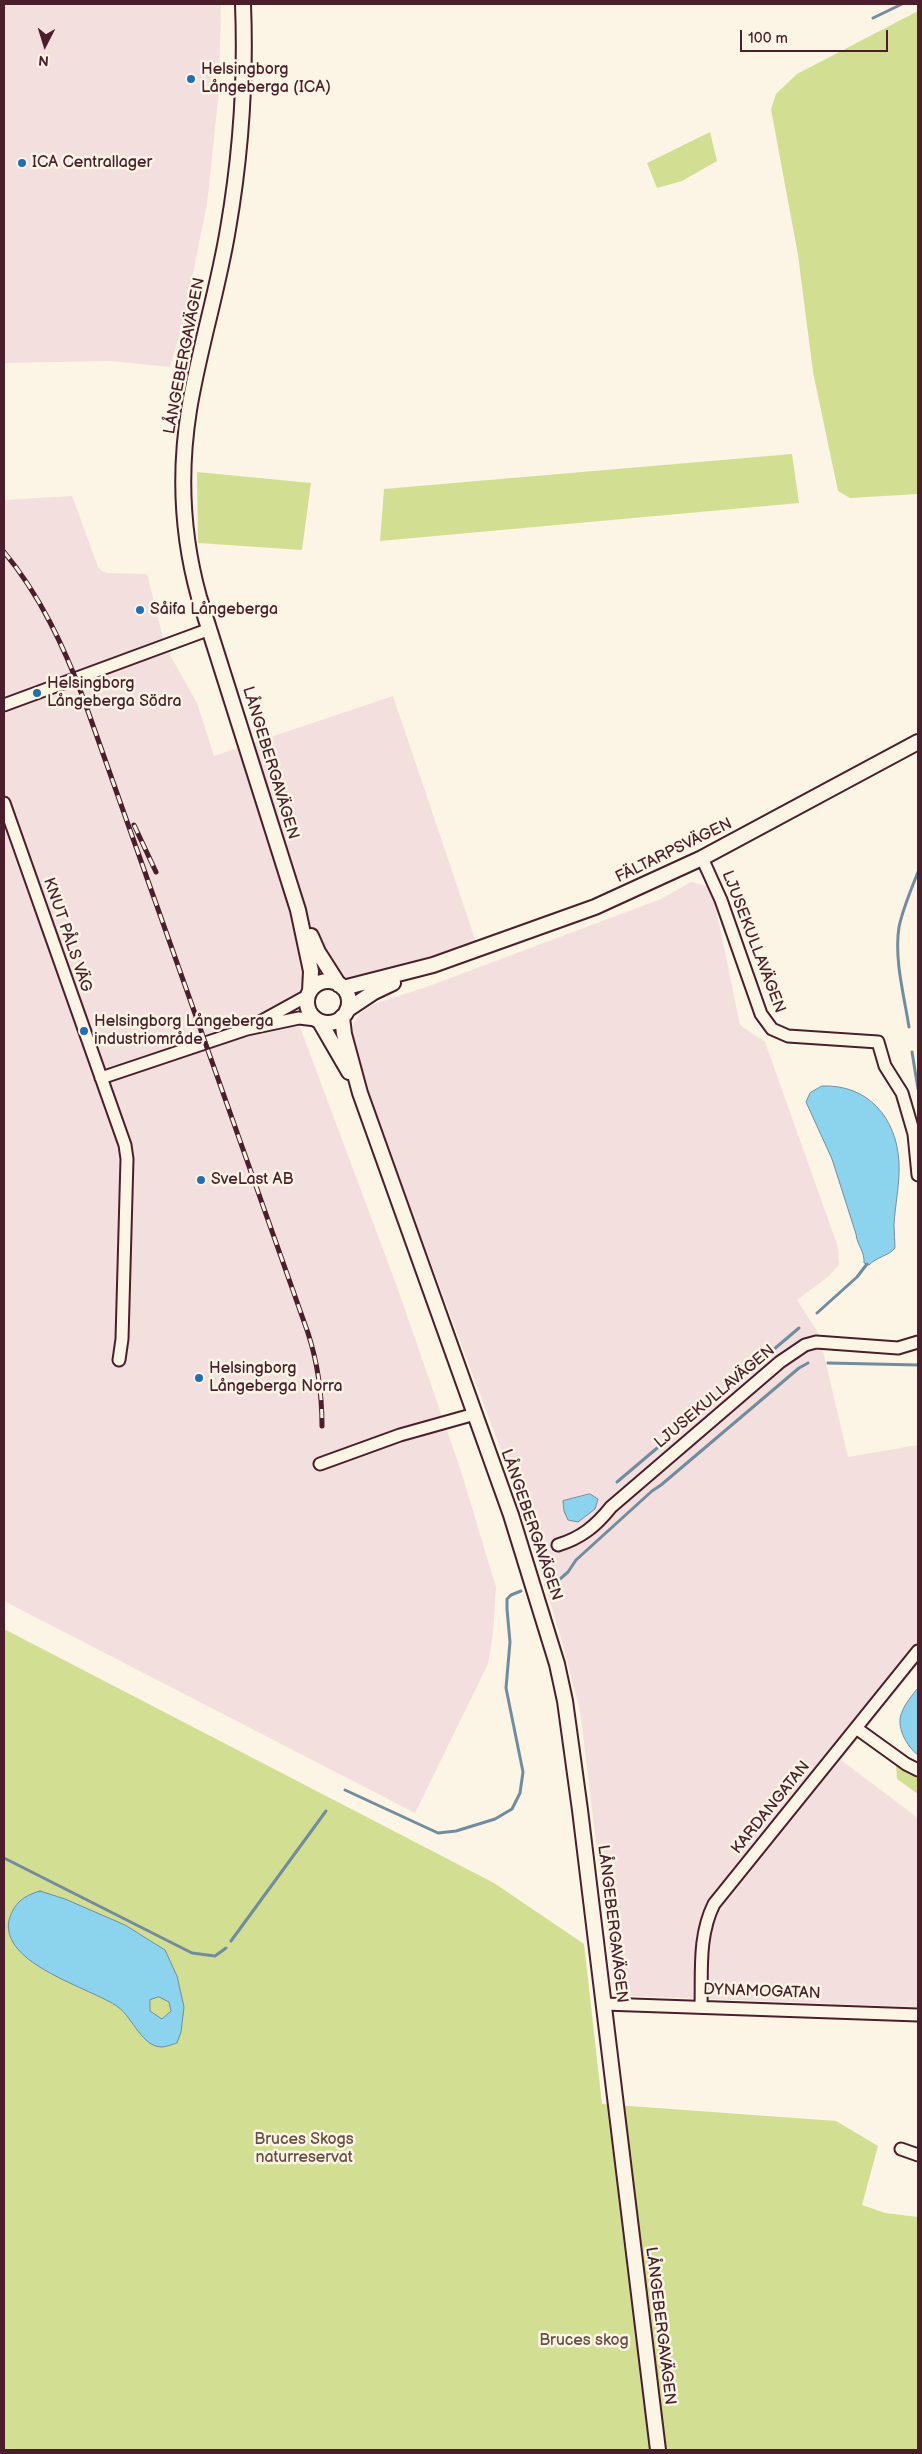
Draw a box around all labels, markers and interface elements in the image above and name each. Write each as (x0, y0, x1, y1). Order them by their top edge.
north arrow (20, 20, 70, 70)
scale bar (742, 20, 890, 52)
text: 100 m (748, 29, 788, 48)
text: N (38, 52, 50, 69)
place label: Helsingborg Långeberga (ICA) (201, 60, 331, 98)
marker: Helsingborg Långeberga (ICA) (185, 73, 197, 85)
place label: ICA Centrallager (32, 153, 152, 173)
marker: ICA Centrallager (16, 157, 28, 169)
street label: LÅNGEBERGAVÄGEN (160, 276, 210, 436)
place label: Såifa Långeberga (150, 600, 278, 620)
marker: Såifa Långeberga (134, 604, 146, 616)
place label: Helsingborg Långeberga Södra (47, 674, 182, 712)
street label: LÅNGEBERGAVÄGEN (238, 684, 302, 842)
marker: Helsingborg Långeberga Södra (31, 687, 43, 699)
street label: FÄLTARPSVÄGEN (612, 814, 736, 888)
street label: LJUSEKULLAVÄGEN (717, 868, 789, 1016)
street label: KNUT PÅLS VÄG (38, 875, 96, 995)
place label: Helsingborg Långeberga industriområde (94, 1012, 274, 1050)
marker: Helsingborg Långeberga industriområde (78, 1025, 90, 1037)
place label: SveLast AB (211, 1170, 293, 1190)
marker: SveLast AB (195, 1174, 207, 1186)
street label: LJUSEKULLAVÄGEN (651, 1341, 779, 1453)
place label: Helsingborg Långeberga Norra (209, 1359, 343, 1397)
marker: Helsingborg Långeberga Norra (193, 1372, 205, 1384)
street label: LÅNGEBERGAVÄGEN (496, 1447, 566, 1603)
street label: KARDANGATAN (728, 1758, 814, 1858)
street label: LÅNGEBERGAVÄGEN (593, 1844, 631, 2004)
street label: DYNAMOGATAN (703, 1980, 821, 2004)
park label: Bruces Skogs naturreservat (254, 2130, 354, 2168)
street label: LÅNGEBERGAVÄGEN (641, 2246, 679, 2406)
park label: Bruces skog (539, 2331, 629, 2351)

